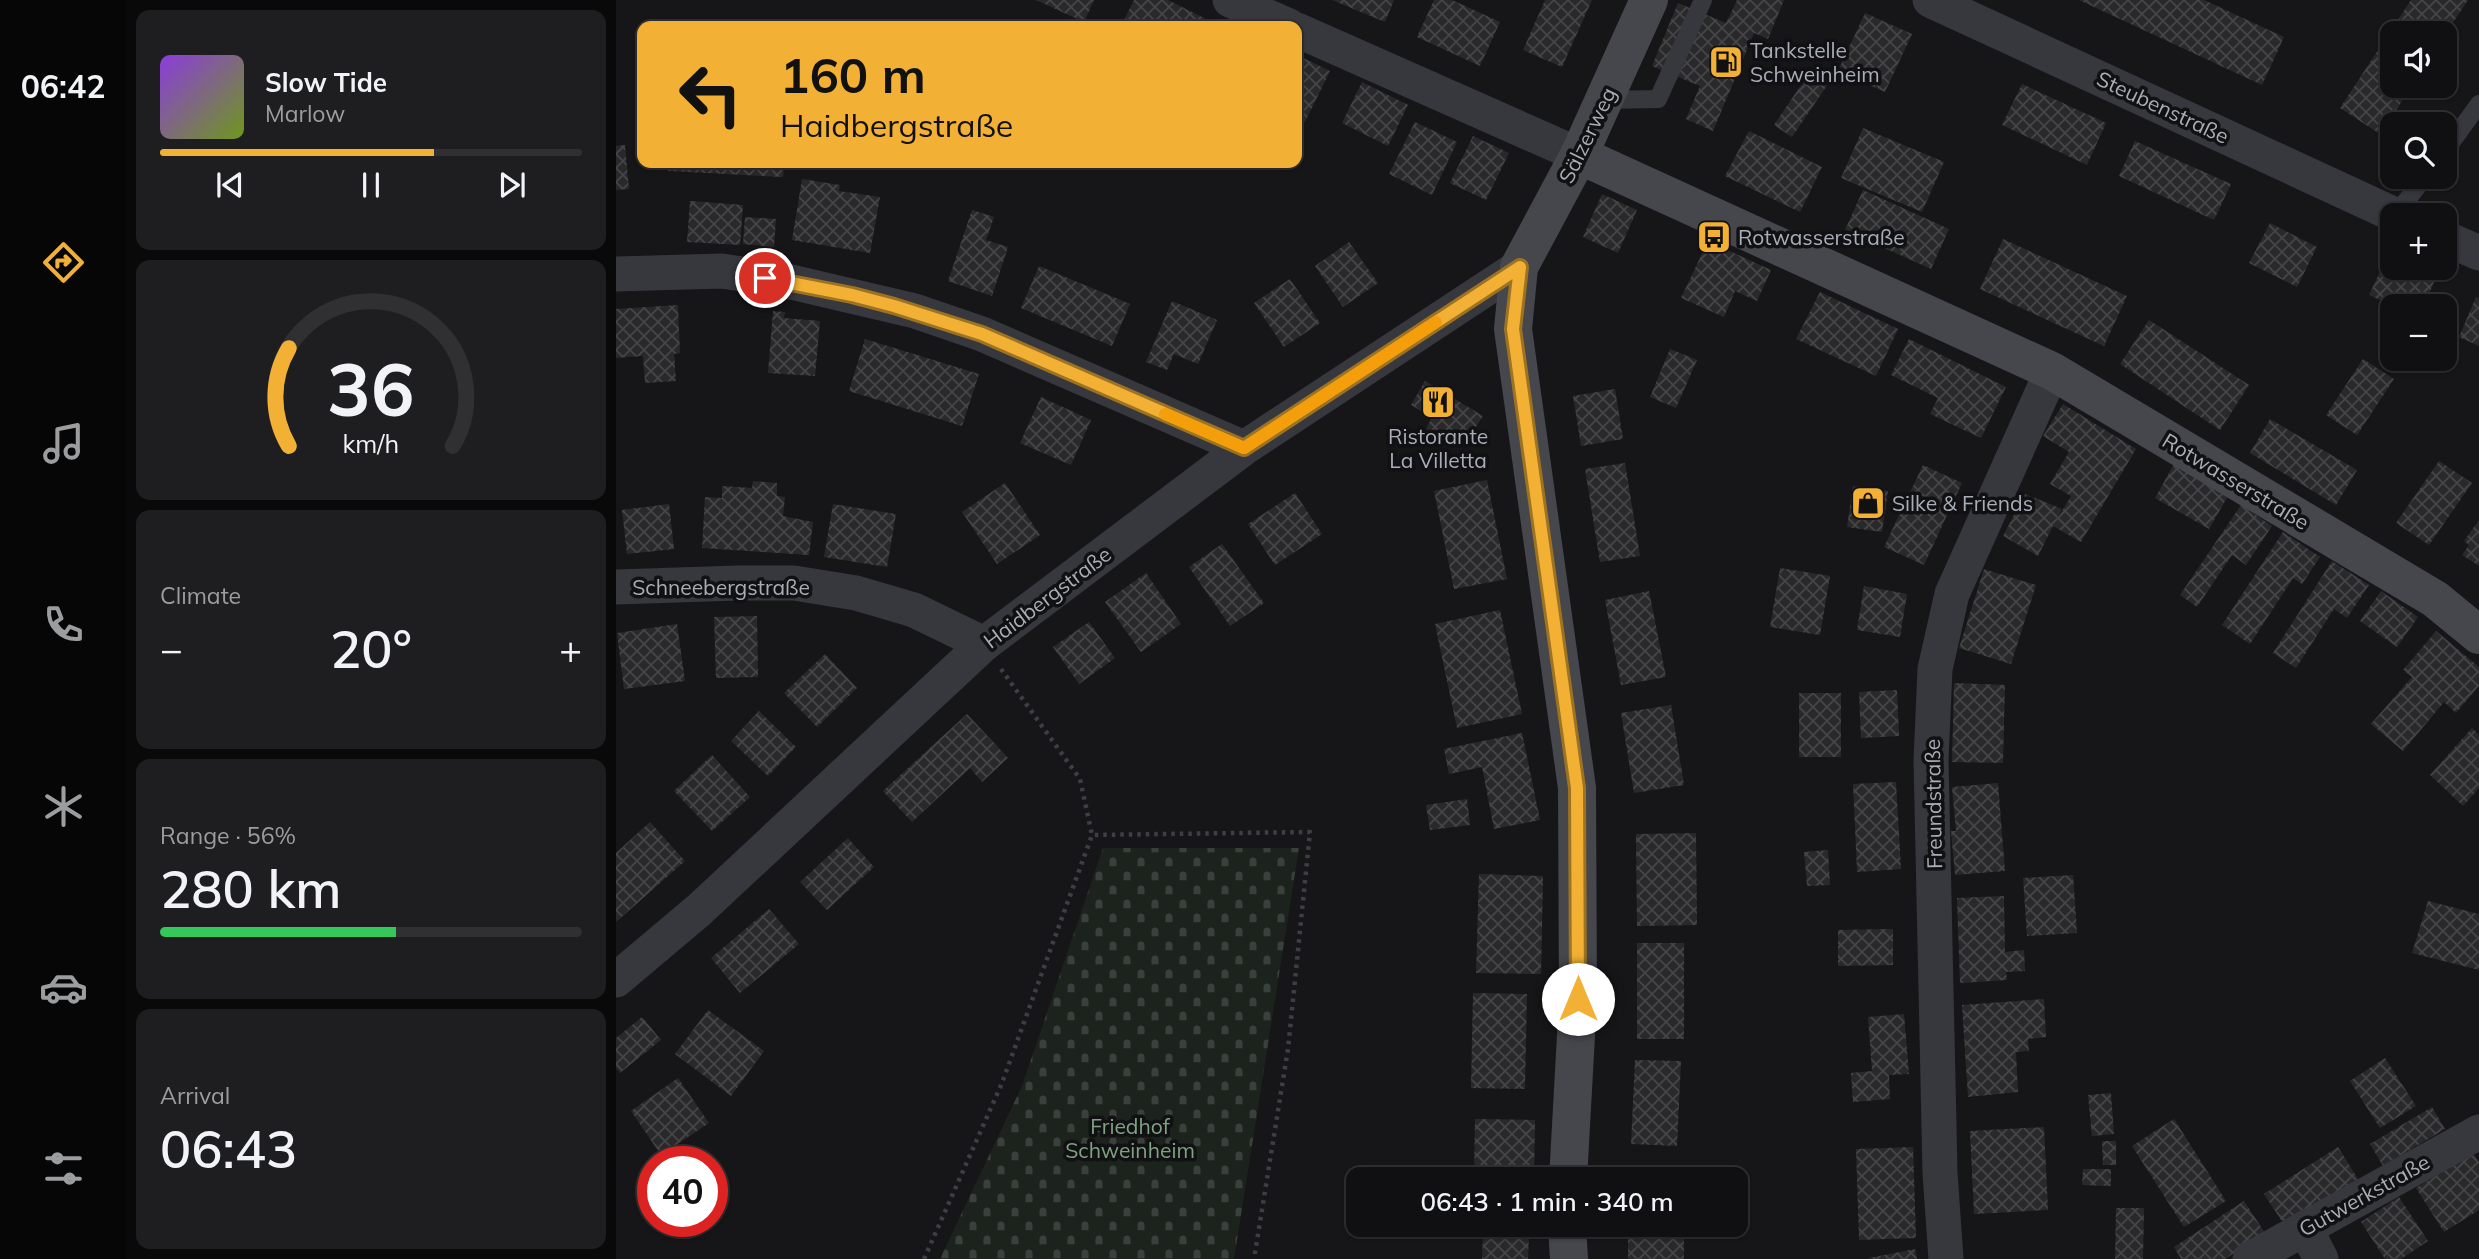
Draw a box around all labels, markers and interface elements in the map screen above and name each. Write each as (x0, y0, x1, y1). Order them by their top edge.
map controls (2380, 21, 2457, 371)
button: sound (2380, 21, 2457, 98)
place label: Tankstelle Schweinheim (1750, 37, 1880, 87)
fuel station icon: Tankstelle Schweinheim (1707, 43, 1745, 81)
text: 160 m (780, 44, 926, 105)
icon: left (665, 49, 756, 140)
street label: Steubenstraße (2093, 65, 2233, 149)
text: 06:42 (21, 66, 105, 106)
text: Slow Tide (265, 66, 387, 99)
street label: Sälzerweg (1553, 83, 1621, 187)
text: Marlow (265, 99, 345, 128)
text: Haidbergstraße (780, 105, 1013, 145)
button: search (2380, 112, 2457, 189)
icon: previous (211, 166, 249, 204)
icon: pause (352, 166, 390, 204)
icon: next (493, 166, 531, 204)
button: + (2380, 203, 2457, 280)
bus stop icon: Rotwasserstraße (1695, 218, 1733, 256)
place label: Rotwasserstraße (1738, 224, 1905, 250)
icon: directions (39, 238, 88, 287)
pin (735, 248, 795, 308)
icon: arrive (746, 259, 784, 297)
button: − (2380, 294, 2457, 371)
text: 36 (327, 343, 415, 434)
restaurant icon: Ristorante La Villetta (1419, 383, 1457, 421)
icon: music (39, 419, 88, 468)
place label: Ristorante La Villetta (1388, 423, 1488, 473)
text: km/h (343, 427, 399, 458)
street label: Rotwasserstraße (2158, 427, 2314, 535)
shop icon: Silke & Friends (1849, 484, 1887, 522)
place label: Silke & Friends (1892, 490, 2033, 516)
street label: Haidbergstraße (978, 541, 1116, 653)
street label: Schneebergstraße (632, 574, 810, 600)
text: Climate (160, 581, 241, 610)
icon: phone (39, 600, 88, 649)
text: 20° (330, 616, 412, 681)
text: − (160, 625, 183, 673)
text: + (559, 625, 582, 673)
street label: Freundstraße (1919, 739, 1947, 869)
icon: climate (39, 782, 88, 831)
text: Range · 56% (160, 821, 296, 850)
text: 280 km (160, 856, 341, 921)
position arrow (1541, 962, 1615, 1036)
icon: car (39, 963, 88, 1012)
text: Arrival (160, 1081, 230, 1110)
park label: Friedhof Schweinheim (1065, 1113, 1195, 1163)
text: 06:43 (160, 1116, 297, 1181)
icon: filters (39, 1144, 88, 1193)
speed limit sign: 40 (637, 1146, 728, 1237)
street label: Gutwerkstraße (2294, 1148, 2434, 1242)
text: 06:43 · 1 min · 340 m (1420, 1185, 1674, 1218)

